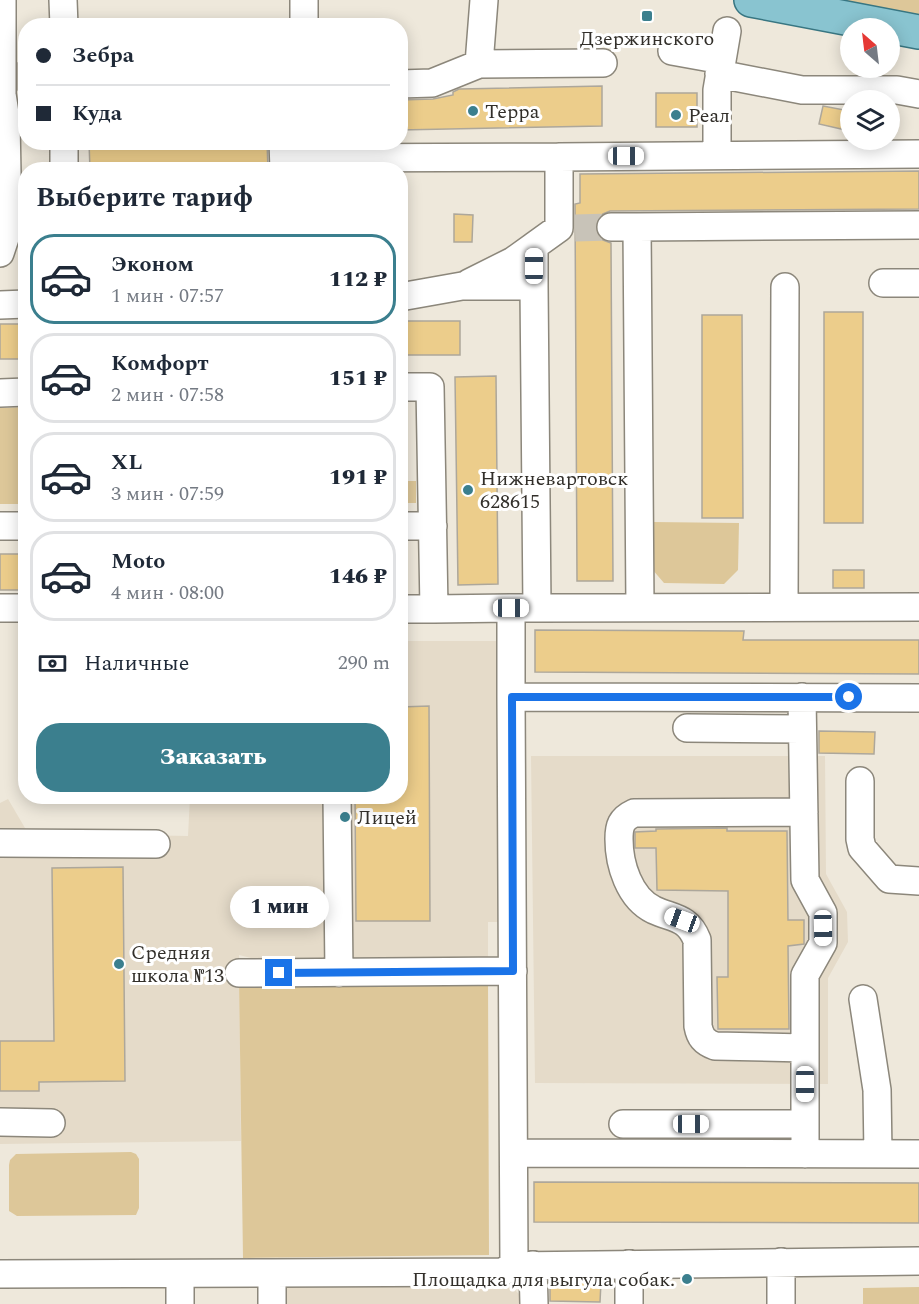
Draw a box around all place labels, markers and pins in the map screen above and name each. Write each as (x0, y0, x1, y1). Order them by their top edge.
marker: Дзержинского (640, 9, 654, 23)
place label: Дзержинского (580, 24, 714, 54)
place label: Терра (485, 97, 540, 127)
place label: Реал (688, 101, 730, 131)
marker: Терра (466, 104, 480, 118)
marker: Реал (669, 108, 683, 122)
place label: Нижневартовск 628615 (480, 464, 628, 517)
marker: Нижневартовск 628615 (461, 483, 475, 497)
place label: Лицей (357, 803, 417, 833)
marker: Лицей (338, 810, 352, 824)
place label: Средняя школа №13 (131, 938, 224, 991)
marker: Средняя школа №13 (112, 957, 126, 971)
place label: Площадка для выгула собак. (412, 1265, 675, 1295)
marker: Площадка для выгула собак. (680, 1272, 694, 1286)

